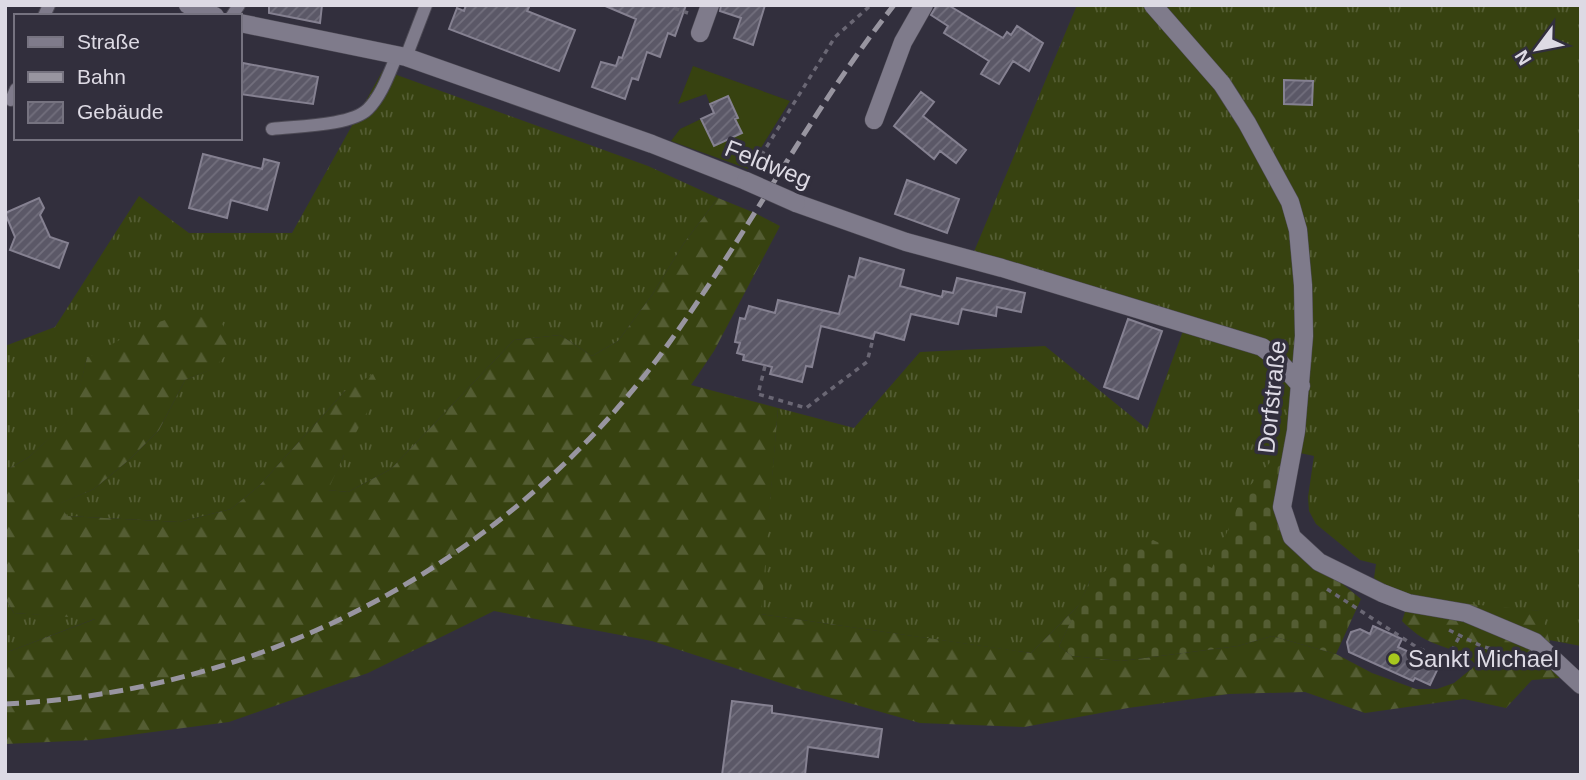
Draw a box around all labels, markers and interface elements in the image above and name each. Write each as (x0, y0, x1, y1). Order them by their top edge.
legend (14, 14, 242, 140)
north arrow (1502, 14, 1572, 84)
text: Straße (77, 30, 140, 53)
text: N (1510, 46, 1536, 69)
text: Bahn (77, 65, 126, 88)
text: Gebäude (77, 100, 163, 123)
street label: Feldweg (721, 134, 815, 193)
street label: Dorfstraße (1252, 339, 1291, 455)
place label: Sankt Michael (1408, 645, 1559, 672)
marker: Sankt Michael (1386, 651, 1402, 667)

